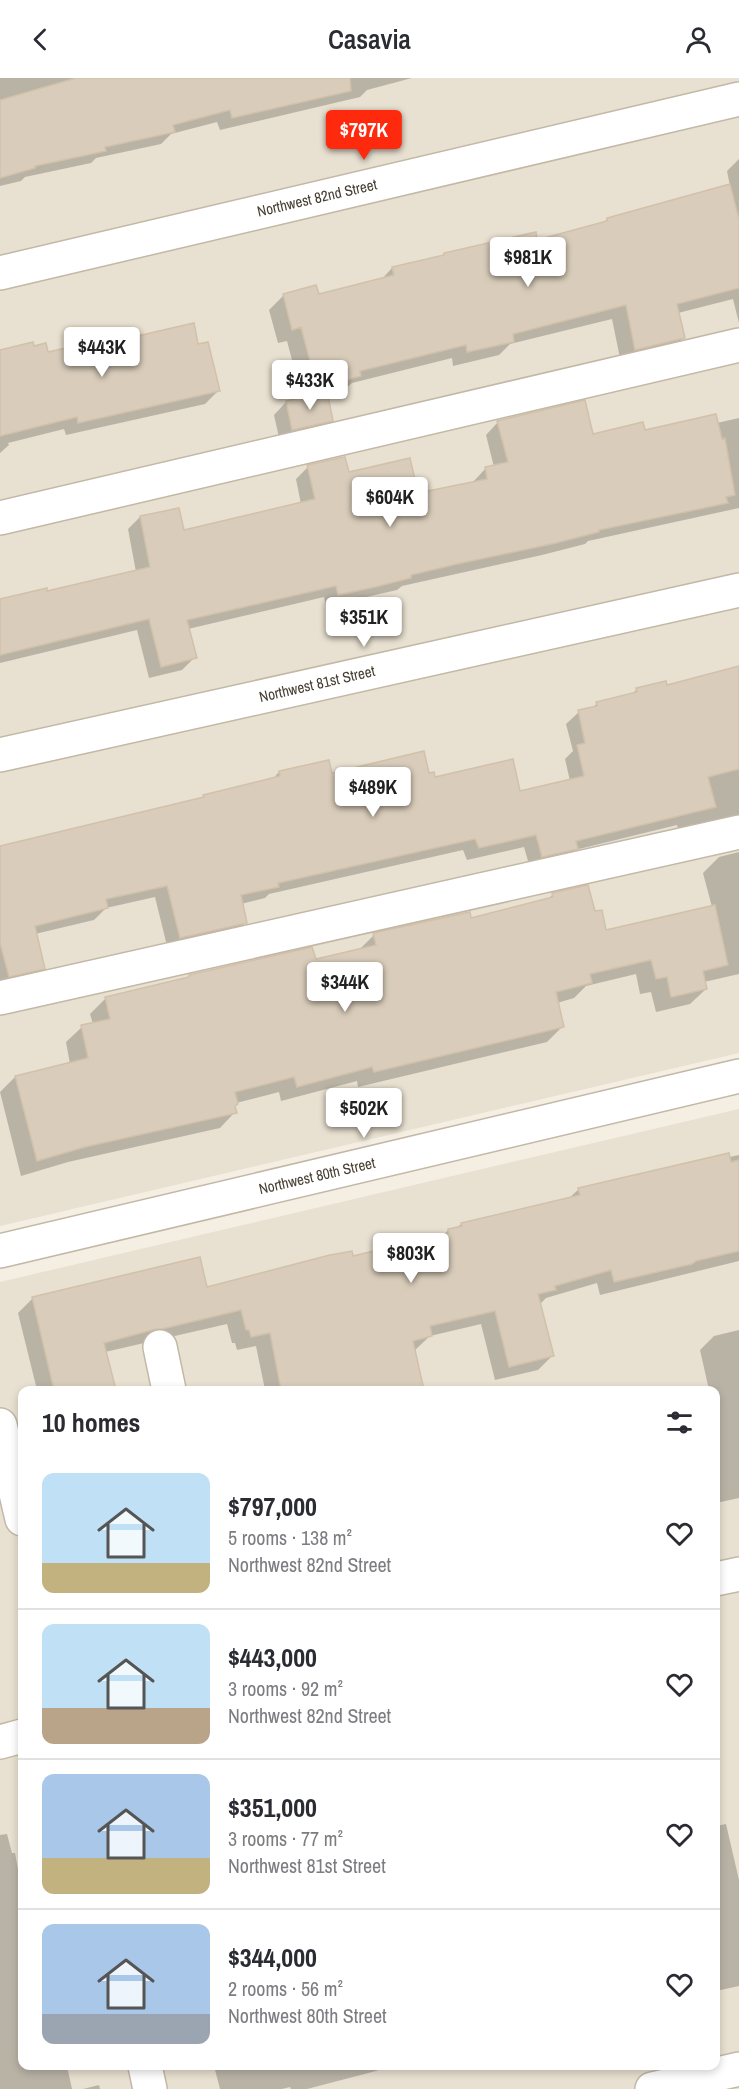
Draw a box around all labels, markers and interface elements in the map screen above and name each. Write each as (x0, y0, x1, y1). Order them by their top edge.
text: Casavia (328, 21, 411, 57)
icon: back (24, 23, 57, 56)
icon: person (682, 23, 715, 56)
pin: $797K (322, 110, 406, 161)
text: $797K (340, 116, 388, 143)
street label: Northwest 82nd Street (255, 173, 379, 222)
pin: $981K (486, 237, 570, 288)
text: $981K (504, 243, 552, 270)
pin: $443K (60, 327, 144, 378)
text: $443K (78, 333, 126, 360)
pin: $433K (268, 360, 352, 411)
text: $433K (286, 366, 334, 393)
pin: $604K (348, 477, 432, 528)
text: $604K (366, 483, 414, 510)
pin: $351K (322, 597, 406, 648)
text: $351K (340, 603, 388, 630)
street label: Northwest 81st Street (257, 660, 377, 707)
pin: $489K (331, 767, 415, 818)
text: $489K (349, 773, 397, 800)
pin: $344K (303, 962, 387, 1013)
text: $344K (321, 968, 369, 995)
pin: $502K (322, 1088, 406, 1139)
text: $502K (340, 1094, 388, 1121)
street label: Northwest 80th Street (257, 1152, 378, 1199)
pin: $803K (369, 1233, 453, 1284)
text: $803K (387, 1239, 435, 1266)
text: 10 homes (42, 1405, 140, 1440)
icon: filters (663, 1406, 696, 1439)
text: $797,000 (228, 1489, 317, 1524)
icon: home (90, 1497, 162, 1569)
icon: heart (663, 1517, 696, 1550)
text: 5 rooms · 138 m² (228, 1524, 352, 1551)
text: Northwest 82nd Street (228, 1551, 391, 1578)
text: $443,000 (228, 1640, 317, 1675)
icon: home (90, 1648, 162, 1720)
icon: heart (663, 1668, 696, 1701)
text: 3 rooms · 92 m² (228, 1675, 343, 1702)
text: Northwest 82nd Street (228, 1702, 391, 1729)
text: $351,000 (228, 1790, 317, 1825)
icon: home (90, 1798, 162, 1870)
icon: heart (663, 1818, 696, 1851)
text: 3 rooms · 77 m² (228, 1825, 343, 1852)
text: Northwest 81st Street (228, 1852, 386, 1879)
text: $344,000 (228, 1940, 317, 1975)
icon: home (90, 1948, 162, 2020)
icon: heart (663, 1968, 696, 2001)
text: 2 rooms · 56 m² (228, 1975, 343, 2002)
text: Northwest 80th Street (228, 2002, 387, 2029)

